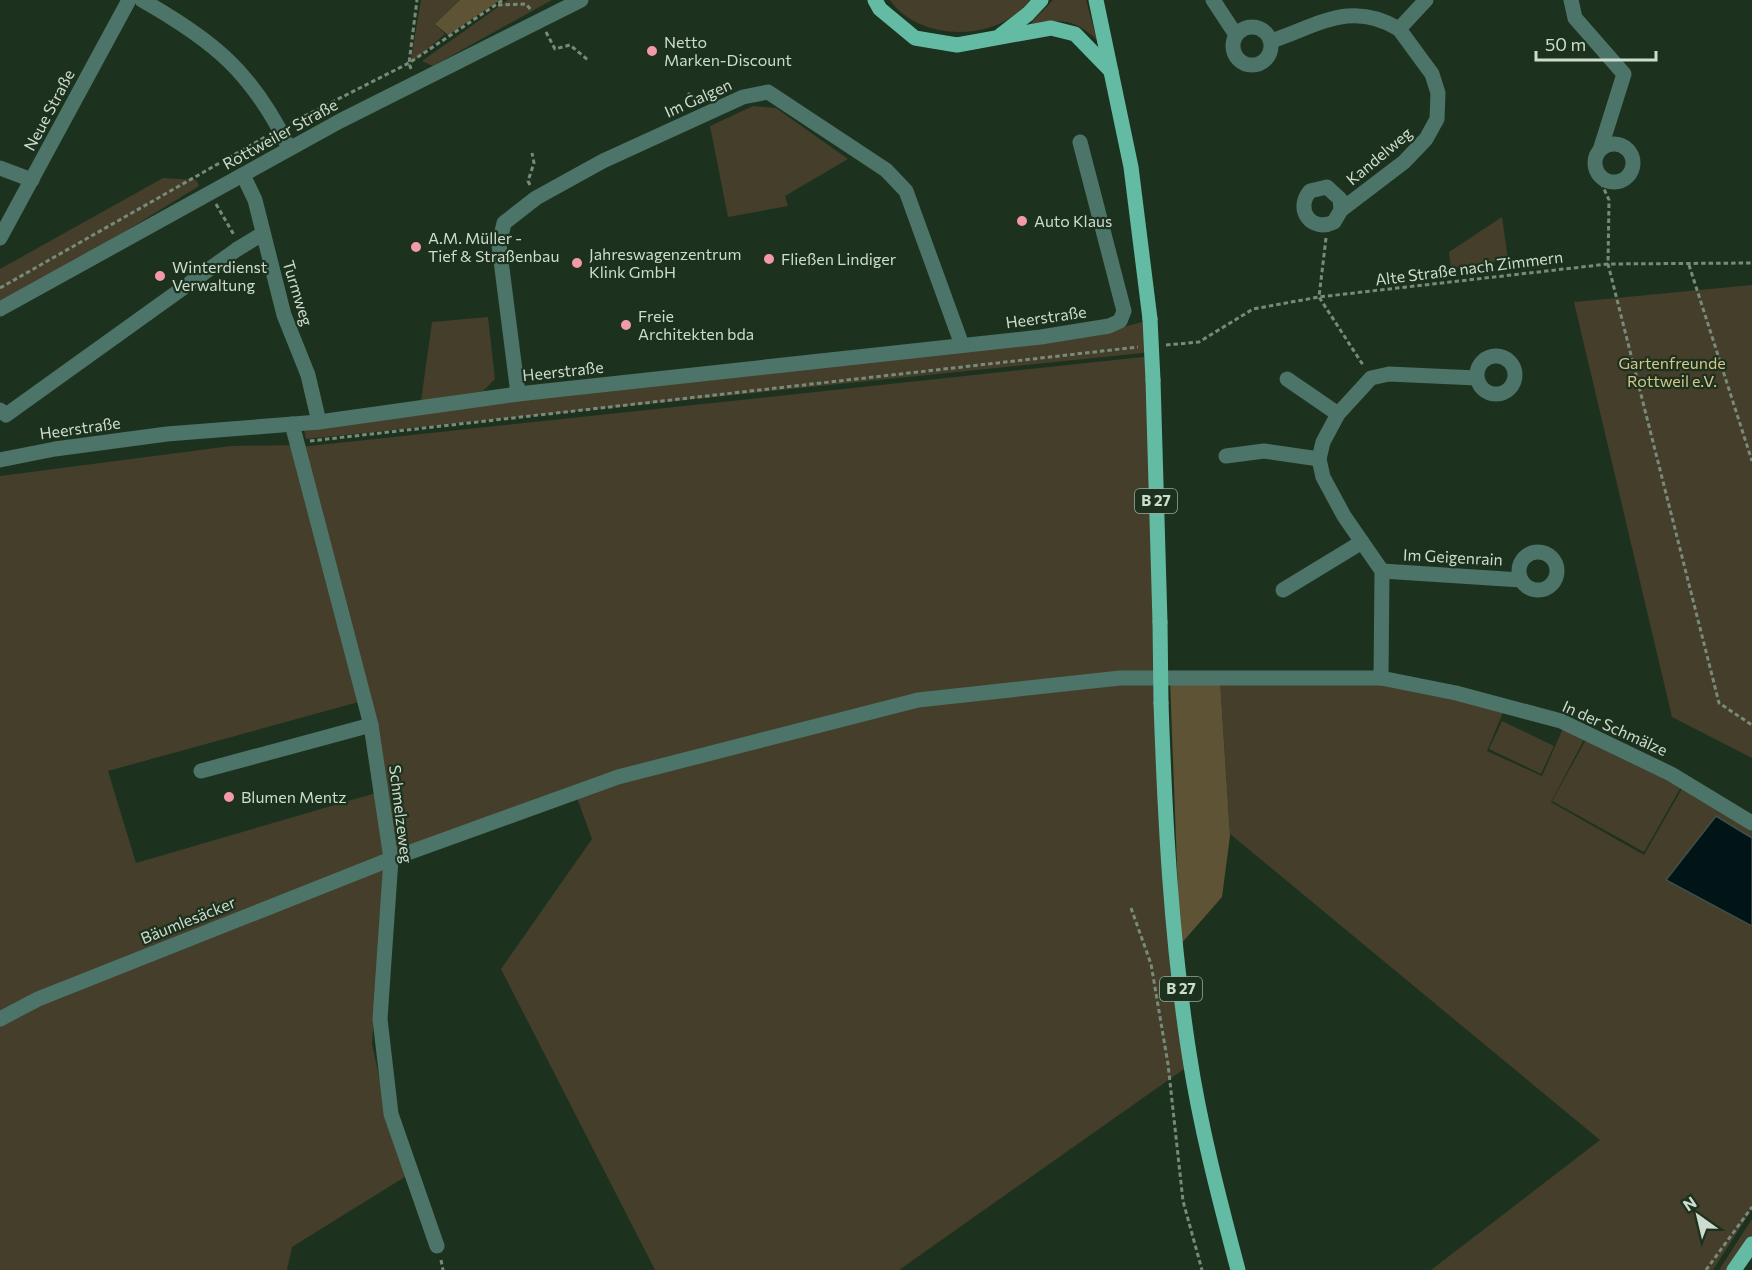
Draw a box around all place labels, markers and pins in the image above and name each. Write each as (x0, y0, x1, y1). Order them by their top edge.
place label: Netto Marken-Discount (664, 32, 792, 69)
marker: Netto Marken-Discount (645, 44, 659, 58)
place label: Auto Klaus (1034, 211, 1112, 230)
marker: Auto Klaus (1015, 214, 1029, 228)
place label: A.M. Müller - Tief & Straßenbau (428, 228, 559, 265)
marker: A.M. Müller - Tief & Straßenbau (409, 240, 423, 254)
place label: Jahreswagenzentrum Klink GmbH (589, 244, 741, 281)
place label: Fließen Lindiger (781, 249, 897, 268)
marker: Fließen Lindiger (762, 252, 776, 266)
marker: Jahreswagenzentrum Klink GmbH (570, 256, 584, 270)
place label: Winterdienst Verwaltung (172, 257, 268, 294)
marker: Winterdienst Verwaltung (153, 269, 167, 283)
place label: Freie Architekten bda (638, 306, 754, 343)
marker: Freie Architekten bda (619, 318, 633, 332)
place label: Blumen Mentz (241, 787, 346, 806)
marker: Blumen Mentz (222, 790, 236, 804)

